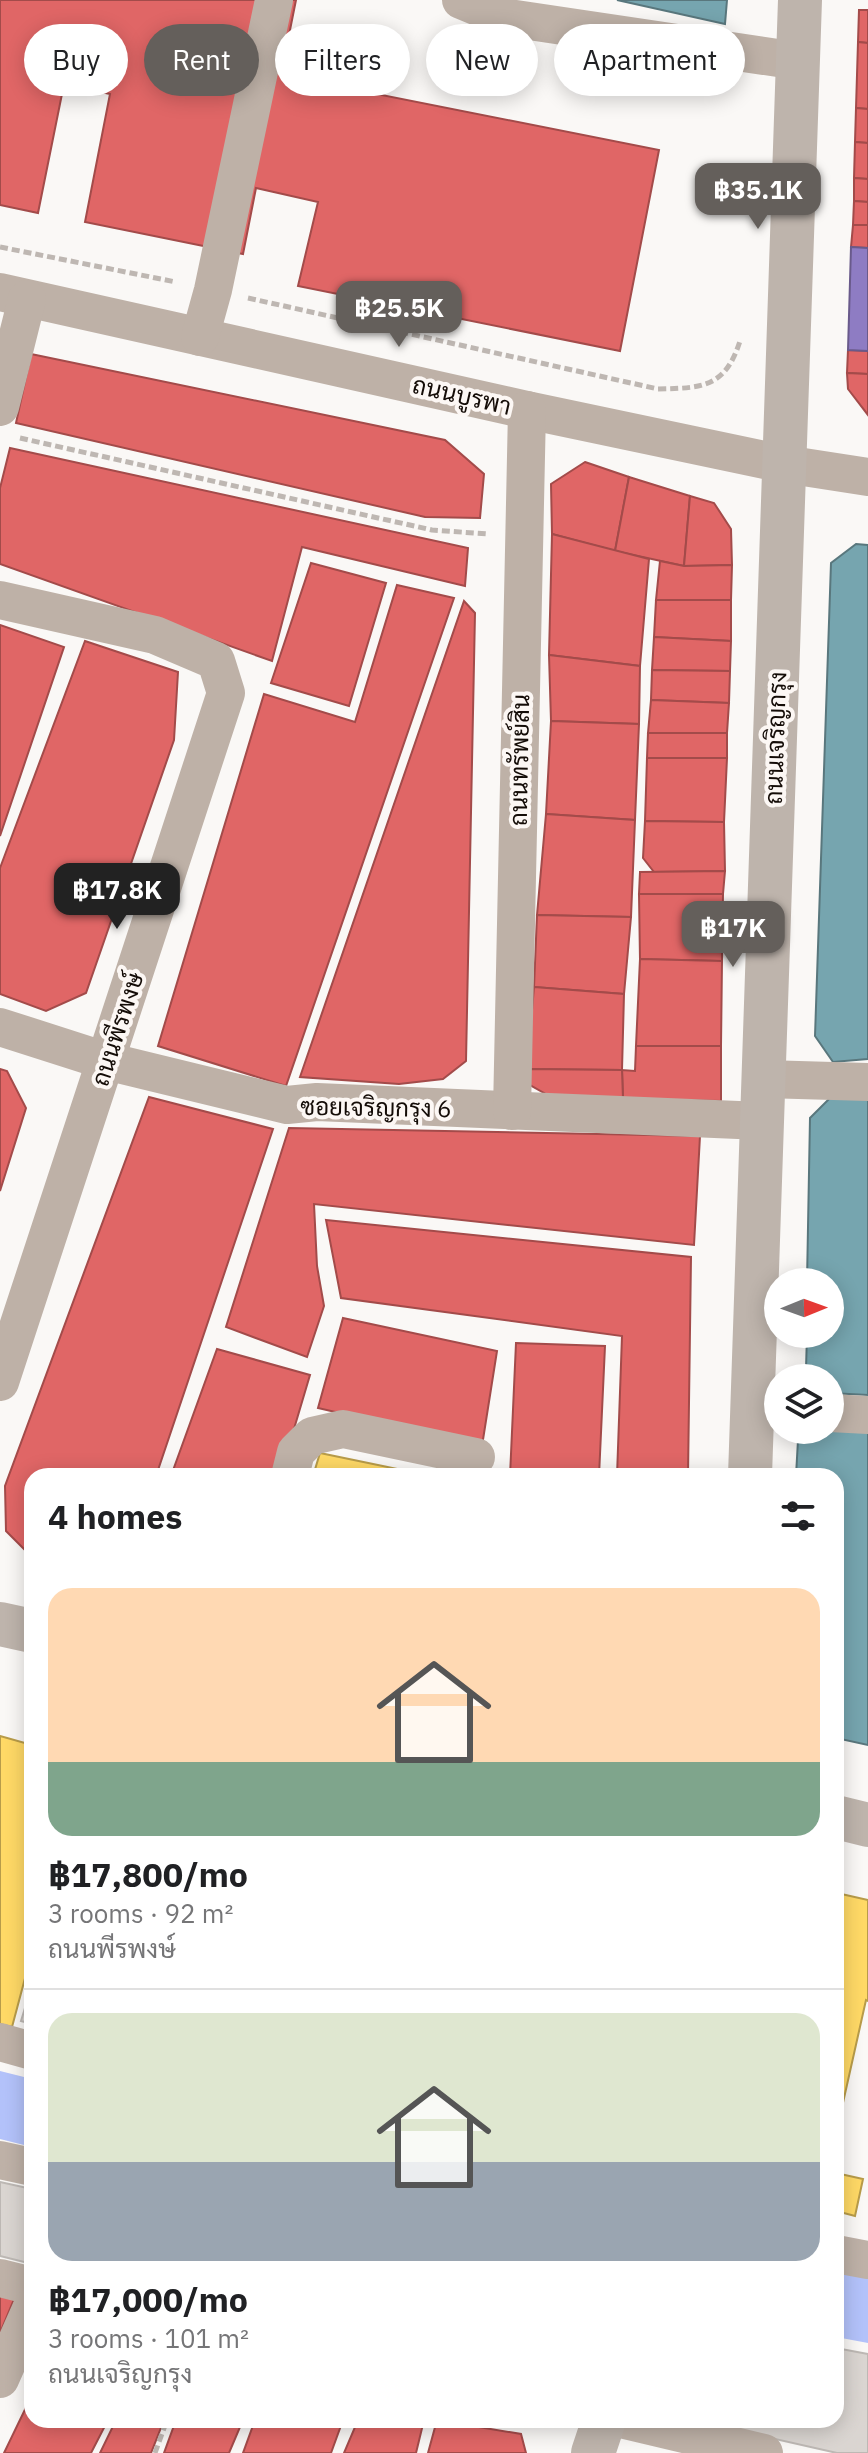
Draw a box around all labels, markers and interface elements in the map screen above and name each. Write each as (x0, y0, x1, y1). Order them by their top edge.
chip: Buy (24, 24, 128, 96)
chip: Rent (144, 24, 259, 96)
chip: Filters (275, 24, 410, 96)
chip: New (426, 24, 538, 96)
chip: Apartment (554, 24, 745, 96)
pin: ฿35.1K (693, 163, 823, 231)
text: ฿35.1K (713, 172, 803, 206)
pin: ฿25.5K (334, 281, 464, 349)
text: ฿25.5K (354, 290, 444, 324)
street label: ถนนบูรพา (409, 368, 515, 424)
street label: ถนนเจริญกรุง (757, 671, 794, 805)
street label: ถนนทรัพย์สิน (502, 694, 536, 826)
pin: ฿17.8K (52, 863, 182, 931)
text: ฿17.8K (72, 872, 162, 906)
pin: ฿17K (686, 901, 780, 969)
text: ฿17K (700, 910, 766, 944)
street label: ถนนพีรพงษ์ (84, 967, 151, 1090)
street label: ซอยเจริญกรุง 6 (300, 1090, 452, 1125)
north arrow (764, 1268, 844, 1348)
map controls (764, 1268, 844, 1444)
button: layers (764, 1364, 844, 1444)
text: 4 homes (48, 1494, 183, 1538)
icon: filters (776, 1494, 820, 1538)
icon: home (362, 1640, 506, 1784)
text: ฿17,800/mo (48, 1852, 248, 1896)
text: 3 rooms · 92 m² (48, 1896, 233, 1930)
text: ถนนพีรพงษ์ (48, 1931, 176, 1965)
icon: home (362, 2065, 506, 2209)
text: ฿17,000/mo (48, 2277, 248, 2321)
text: 3 rooms · 101 m² (48, 2321, 249, 2355)
text: ถนนเจริญกรุง (48, 2356, 192, 2390)

